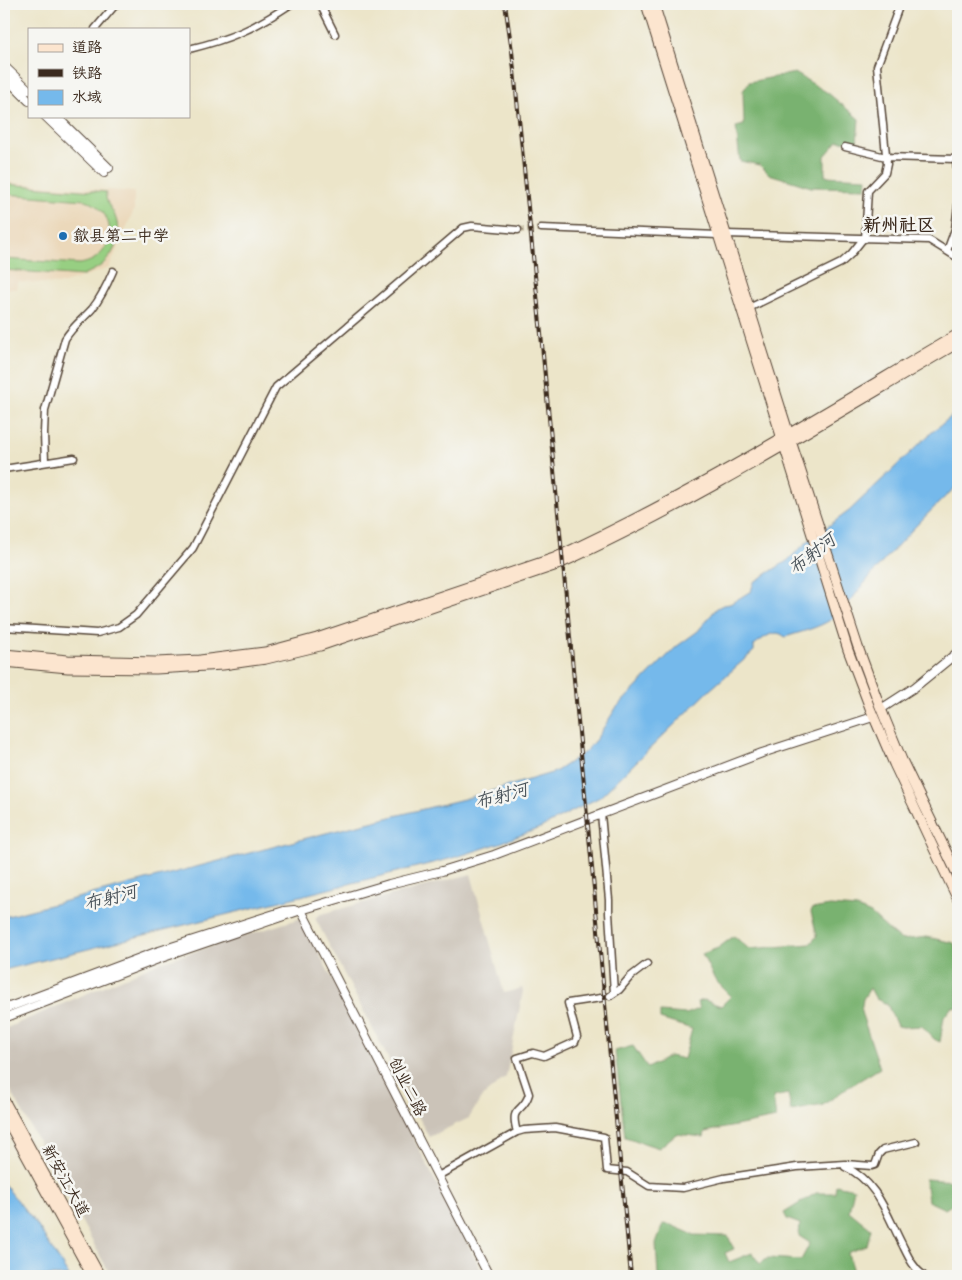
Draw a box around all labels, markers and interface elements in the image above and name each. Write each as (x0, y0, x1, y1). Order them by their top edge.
legend (28, 28, 190, 118)
text: 道路 (72, 36, 102, 60)
text: 铁路 (72, 62, 102, 86)
text: 水域 (72, 86, 102, 110)
district label: 新州社区 (863, 212, 935, 241)
place label: 歙县第二中学 (73, 224, 169, 249)
marker: 歙县第二中学 (57, 230, 69, 242)
water label: 布射河 (783, 525, 846, 583)
water label: 布射河 (472, 775, 535, 818)
water label: 布射河 (81, 877, 144, 920)
street label: 创业二路 (381, 1053, 433, 1121)
street label: 新安江大道 (35, 1140, 95, 1222)

